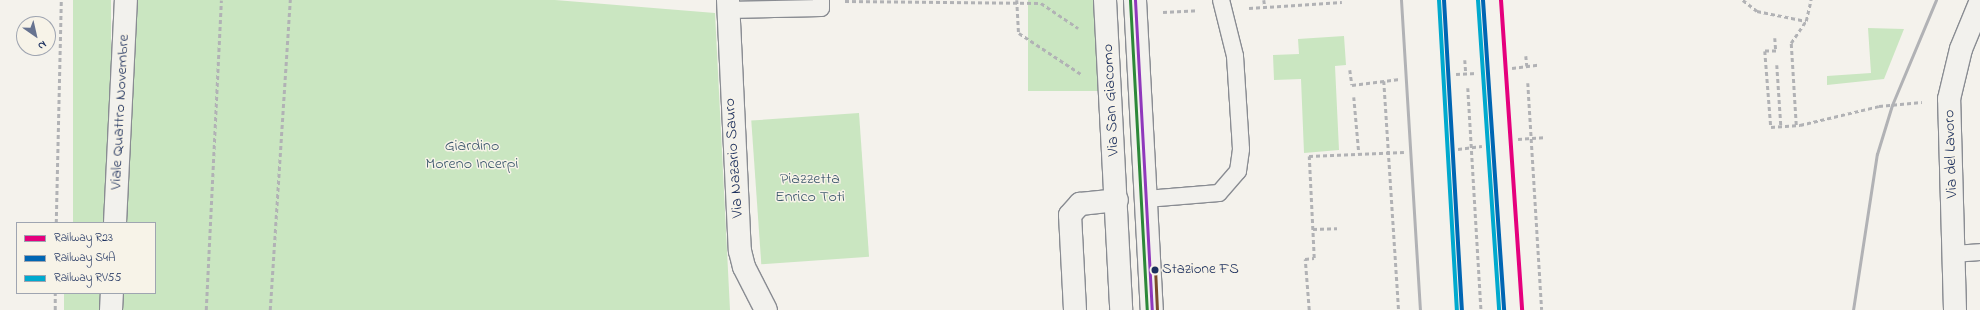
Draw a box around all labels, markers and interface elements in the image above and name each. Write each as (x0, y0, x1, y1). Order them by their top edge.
north arrow (16, 16, 56, 56)
street label: Viale Quattro Novembre (106, 34, 134, 190)
text: N (35, 36, 50, 54)
street label: Via San Giacomo (1098, 43, 1124, 157)
street label: Via Nazario Sauro (720, 97, 748, 219)
street label: Via del Lavoro (1940, 109, 1962, 199)
park label: Giardino Moreno Incerpi (426, 136, 518, 174)
park label: Piazzetta Enrico Toti (775, 169, 845, 207)
legend (16, 222, 156, 294)
text: Railway R23 (54, 229, 113, 247)
text: Railway S4A (54, 249, 115, 267)
place label: Stazione FS (1162, 261, 1239, 279)
marker: Stazione FS (1150, 265, 1160, 275)
text: Railway RV55 (54, 269, 121, 287)

